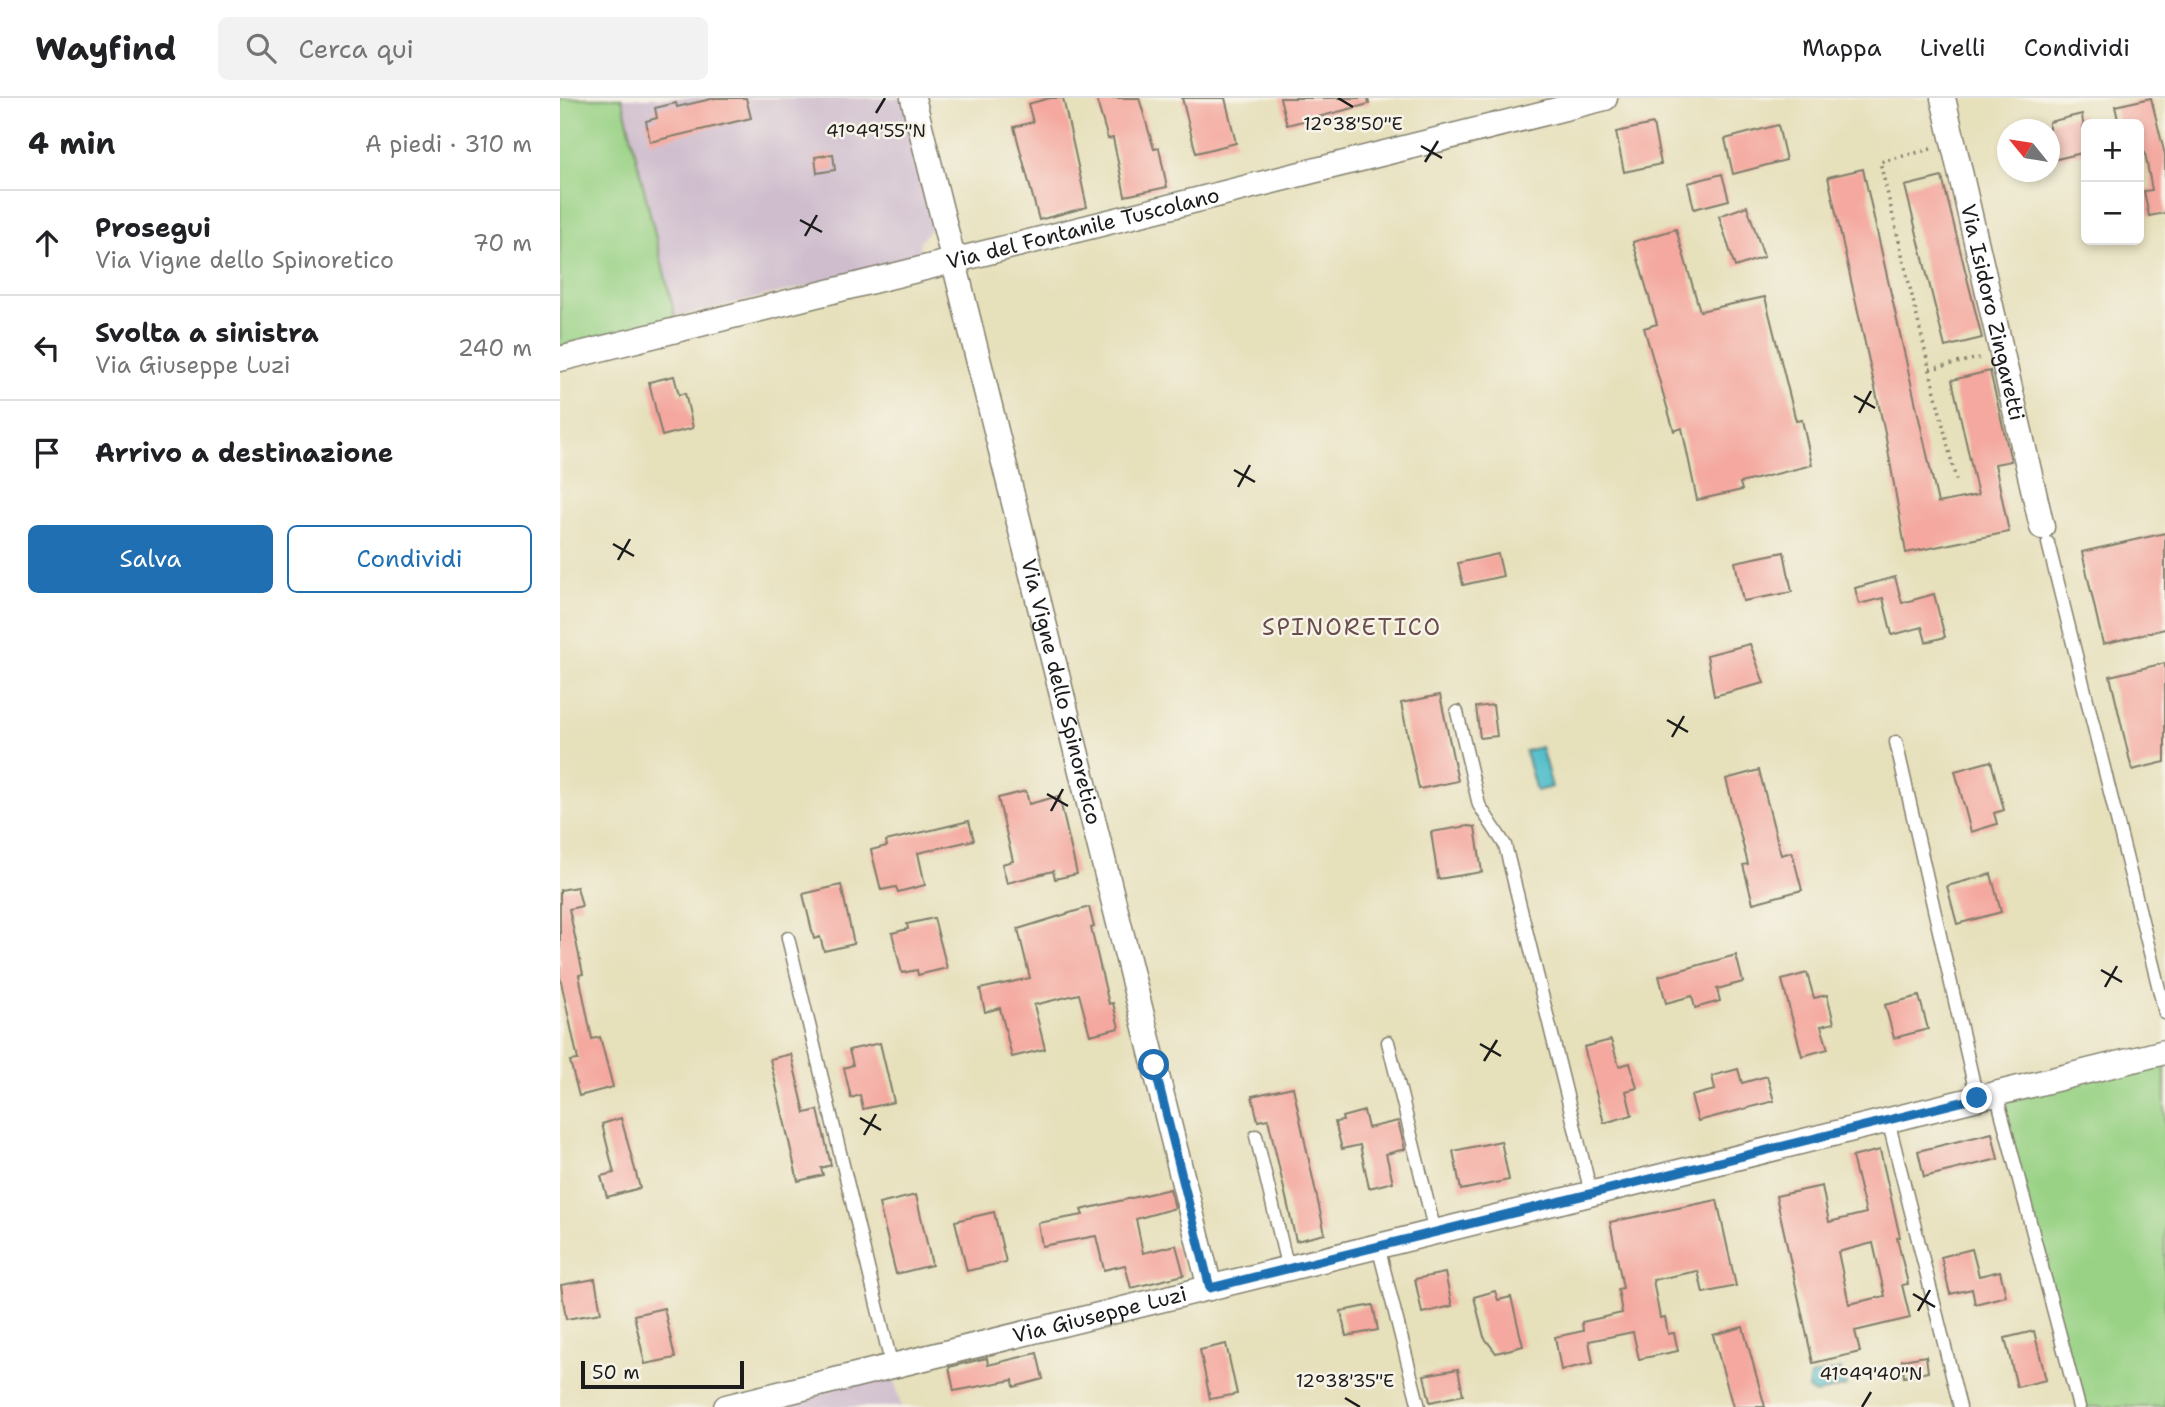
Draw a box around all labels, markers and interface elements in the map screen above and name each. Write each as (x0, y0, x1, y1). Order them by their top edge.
search box (218, 17, 708, 80)
text: Wayfind (35, 26, 176, 71)
icon: search (242, 29, 280, 67)
text: Cerca qui (298, 31, 414, 66)
text: Mappa (1802, 32, 1882, 64)
text: Livelli (1920, 32, 1986, 64)
text: Condividi (2024, 32, 2130, 64)
text: 12°38'50"E (1303, 112, 1403, 136)
text: 41°49'55"N (826, 119, 926, 143)
north arrow (1997, 119, 2060, 182)
map controls (2081, 119, 2144, 245)
button: + (2081, 119, 2144, 182)
text: 4 min (28, 123, 115, 164)
text: A piedi · 310 m (365, 129, 532, 159)
street label: Via del Fontanile Tuscolano (944, 181, 1222, 276)
button: − (2081, 182, 2144, 245)
street label: Via Isidoro Zingaretti (1954, 201, 2031, 423)
text: Prosegui (95, 210, 211, 245)
icon: ahead (28, 224, 66, 262)
text: 70 m (473, 228, 532, 258)
text: Via Vigne dello Spinoretico (95, 245, 394, 275)
text: Svolta a sinistra (95, 315, 319, 350)
icon: left (28, 329, 66, 367)
text: 240 m (458, 333, 532, 363)
text: Via Giuseppe Luzi (95, 350, 290, 380)
icon: arrive (28, 434, 66, 472)
text: Arrivo a destinazione (95, 435, 393, 470)
button: Salva (28, 525, 273, 593)
button: Condividi (287, 525, 532, 593)
street label: Via Vigne dello Spinoretico (1015, 556, 1108, 828)
district label: SPINORETICO (1262, 612, 1442, 642)
route start (1138, 1049, 1169, 1080)
route end (1961, 1082, 1992, 1113)
street label: Via Giuseppe Luzi (1010, 1280, 1190, 1350)
scale bar (581, 1358, 744, 1390)
text: 50 m (592, 1360, 640, 1385)
text: 41°49'40"N (1820, 1362, 1922, 1386)
text: 12°38'35"E (1296, 1369, 1394, 1393)

